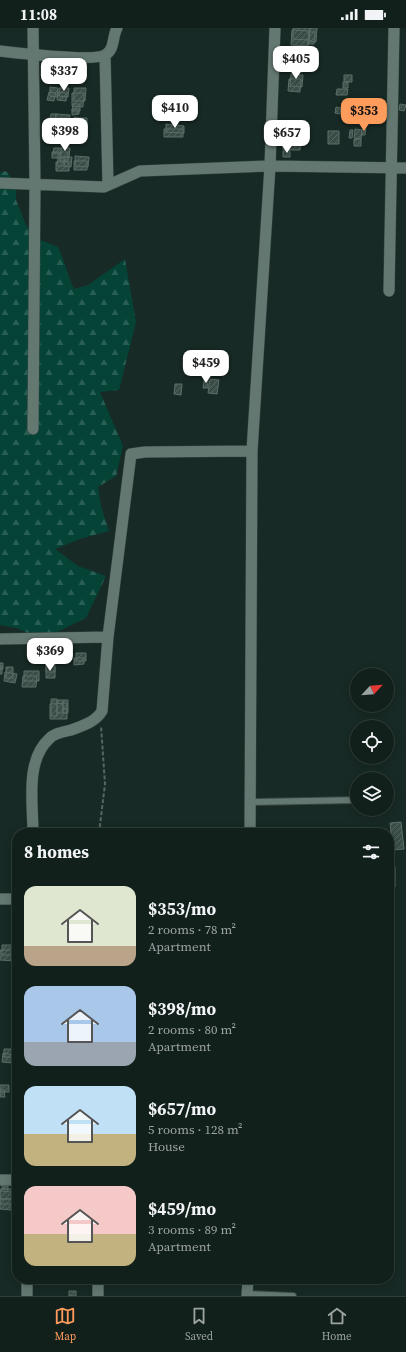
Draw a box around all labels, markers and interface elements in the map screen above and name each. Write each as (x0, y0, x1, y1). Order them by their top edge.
text: 11:08 (20, 4, 57, 25)
pin: $405 (272, 46, 320, 80)
text: $405 (282, 50, 310, 67)
pin: $337 (40, 58, 88, 92)
text: $337 (50, 62, 78, 79)
pin: $410 (151, 95, 199, 129)
pin: $353 (340, 98, 388, 132)
text: $410 (161, 99, 189, 116)
text: $353 (350, 102, 378, 119)
pin: $398 (41, 118, 89, 152)
pin: $657 (263, 120, 311, 154)
text: $398 (51, 122, 79, 139)
text: $657 (273, 124, 301, 141)
pin: $459 (182, 350, 230, 384)
text: $459 (192, 354, 220, 371)
pin: $369 (26, 638, 74, 672)
text: $369 (36, 642, 64, 659)
north arrow (350, 668, 394, 712)
map controls (350, 668, 394, 816)
button: locate (350, 720, 394, 764)
button: layers (350, 772, 394, 816)
text: 8 homes (24, 840, 89, 864)
icon: filters (360, 841, 382, 863)
text: $353/mo (148, 897, 216, 921)
icon: home (56, 902, 104, 950)
text: 2 rooms · 78 m² (148, 921, 236, 938)
text: Apartment (148, 938, 211, 955)
text: $398/mo (148, 997, 216, 1021)
icon: home (56, 1002, 104, 1050)
text: 2 rooms · 80 m² (148, 1021, 236, 1038)
text: Apartment (148, 1038, 211, 1055)
text: $657/mo (148, 1097, 216, 1121)
icon: home (56, 1102, 104, 1150)
text: 5 rooms · 128 m² (148, 1121, 243, 1138)
text: House (148, 1138, 185, 1155)
text: $459/mo (148, 1197, 216, 1221)
icon: home (56, 1202, 104, 1250)
text: 3 rooms · 89 m² (148, 1221, 236, 1238)
text: Apartment (148, 1238, 211, 1255)
tab: Map (54, 1305, 76, 1344)
tab: Saved (185, 1305, 213, 1344)
tab: Home (322, 1305, 352, 1344)

